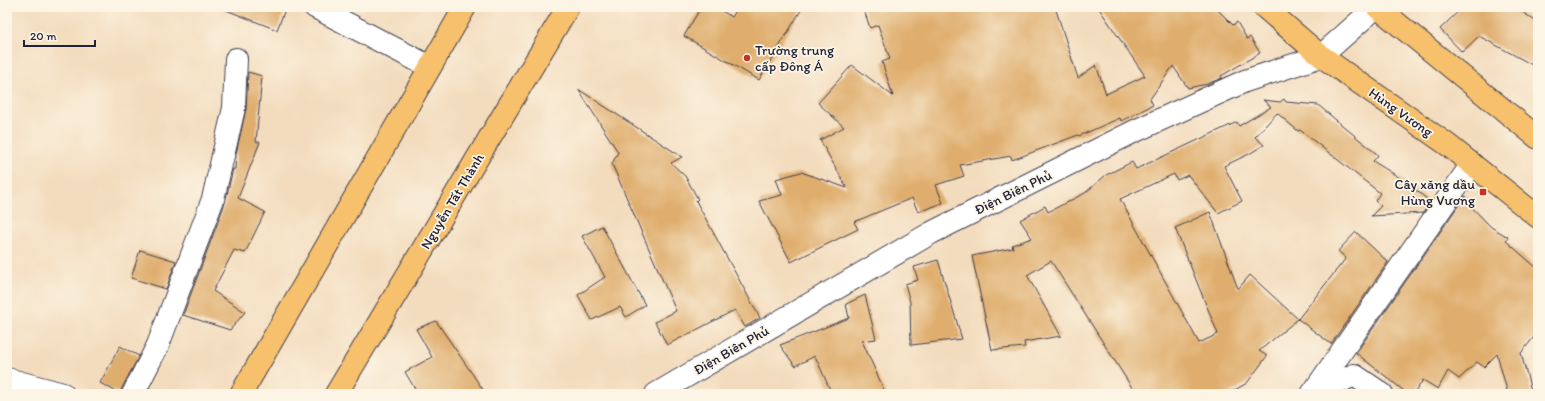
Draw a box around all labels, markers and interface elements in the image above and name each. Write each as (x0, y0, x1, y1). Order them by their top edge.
scale bar (24, 22, 95, 48)
text: 20 m (30, 29, 57, 43)
place label: Trường trung cấp Đông Á (755, 42, 835, 75)
marker: Trường trung cấp Đông Á (742, 53, 752, 63)
street label: Hùng Vương (1365, 84, 1437, 141)
street label: Nguyễn Tất Thành (417, 150, 488, 252)
street label: Điện Biên Phủ (972, 166, 1055, 218)
place label: Cây xăng dầu Hùng Vương (1394, 176, 1476, 209)
marker: Cây xăng dầu Hùng Vương (1478, 187, 1488, 197)
street label: Điện Biên Phủ (691, 322, 772, 379)

